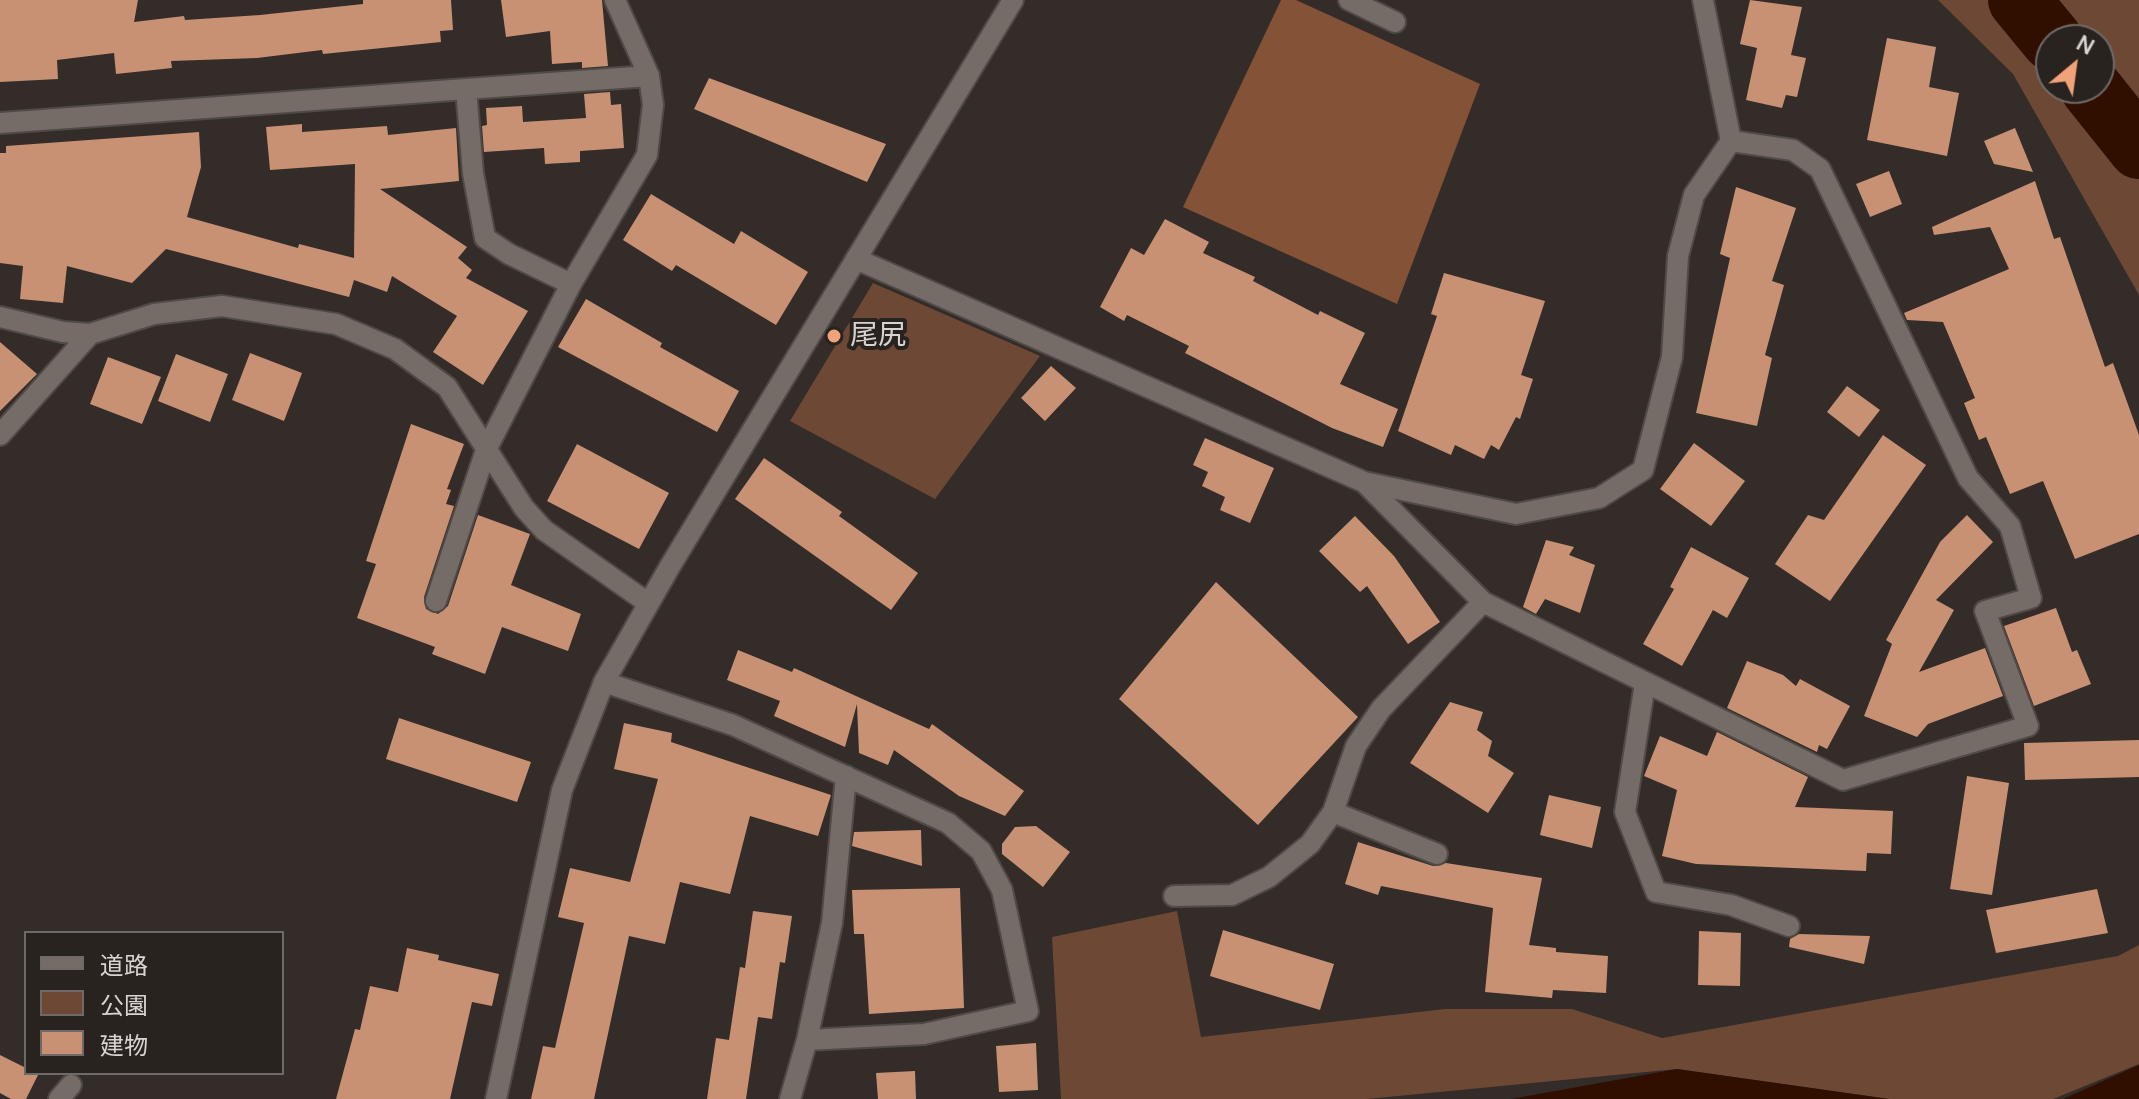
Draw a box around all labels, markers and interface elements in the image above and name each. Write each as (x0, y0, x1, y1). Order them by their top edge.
north arrow (2035, 24, 2115, 104)
text: N (2071, 28, 2100, 62)
place label: 尾尻 (850, 319, 906, 353)
marker: 尾尻 (825, 327, 843, 345)
legend (24, 931, 284, 1075)
text: 道路 (100, 948, 148, 981)
text: 公園 (100, 988, 148, 1021)
text: 建物 (100, 1028, 148, 1061)

